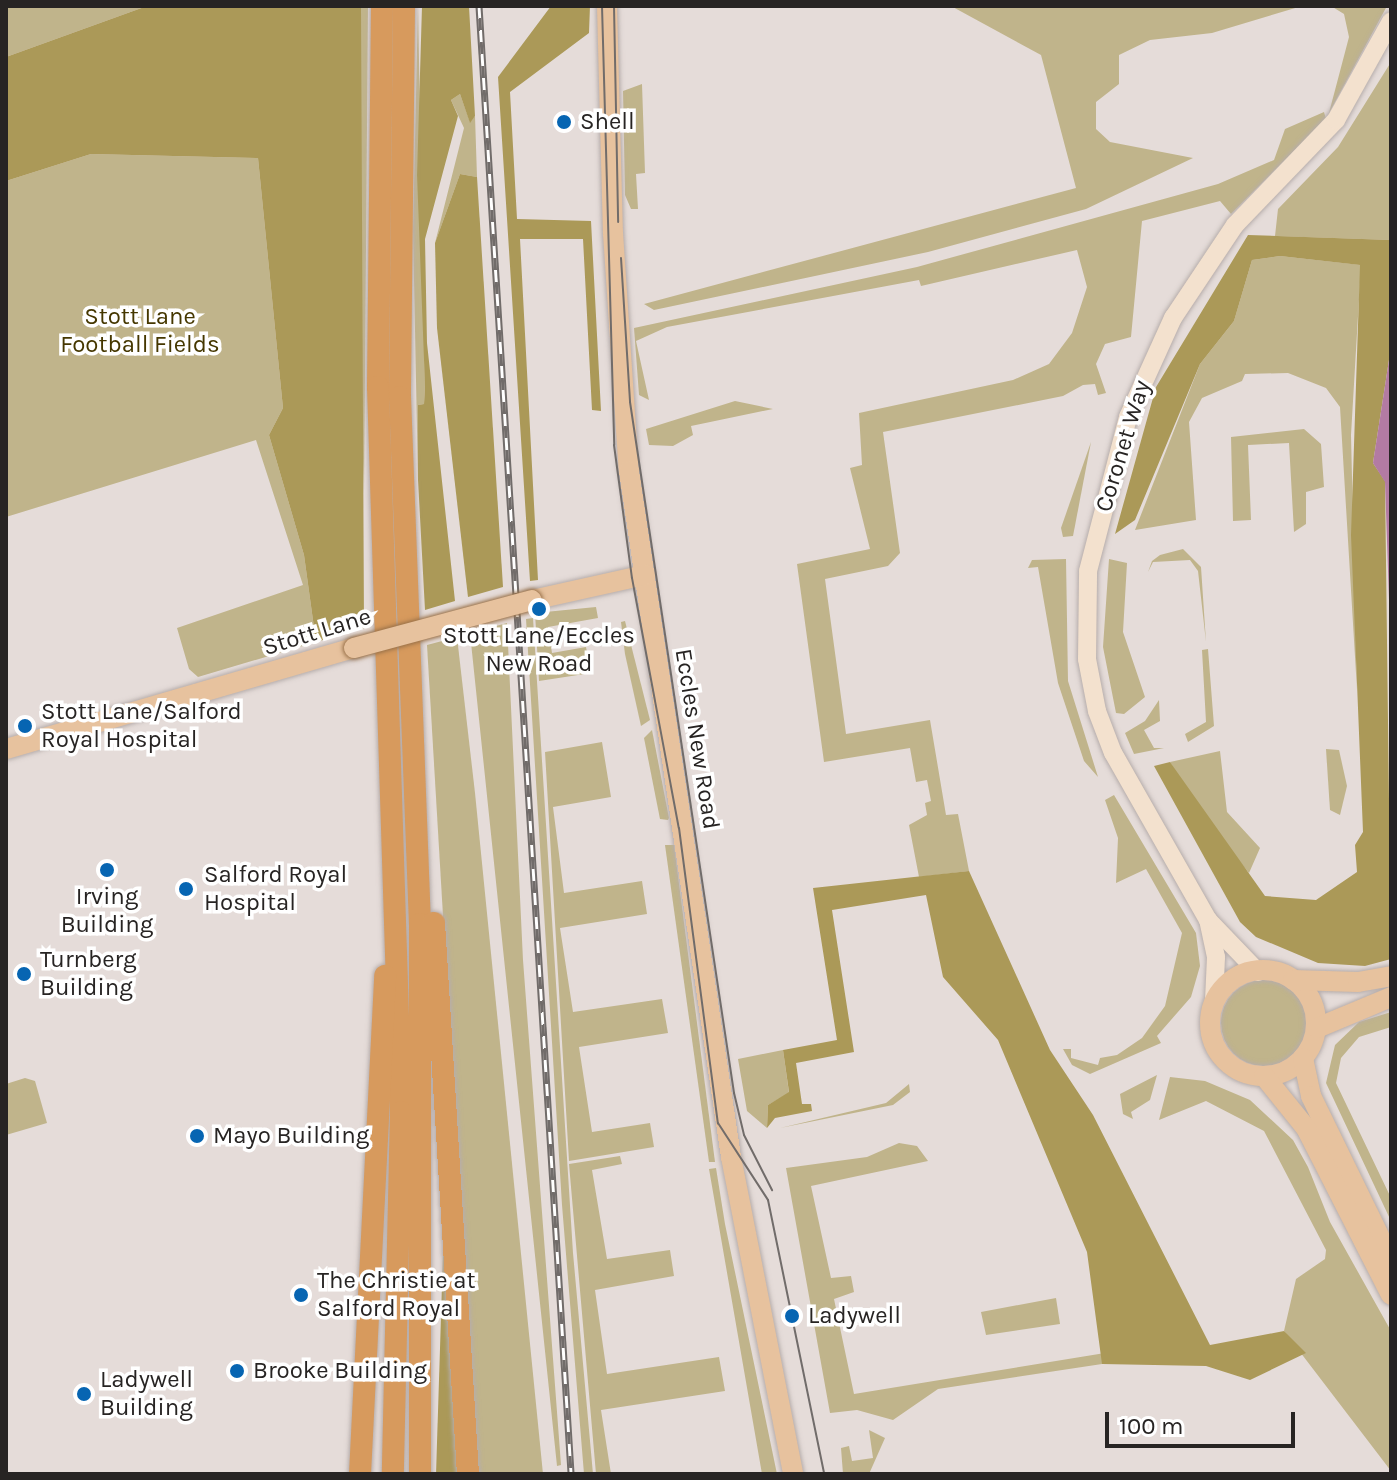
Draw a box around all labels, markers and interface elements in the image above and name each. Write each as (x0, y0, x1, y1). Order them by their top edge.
place label: Shell (580, 108, 635, 136)
marker: Shell (555, 113, 573, 131)
park label: Stott Lane Football Fields (60, 303, 220, 359)
street label: Coronet Way (1089, 377, 1157, 515)
marker: Stott Lane/Eccles New Road (530, 600, 548, 618)
street label: Stott Lane (259, 602, 375, 662)
place label: Stott Lane/Eccles New Road (443, 622, 635, 678)
street label: Eccles New Road (668, 647, 726, 831)
place label: Stott Lane/Salford Royal Hospital (41, 698, 242, 754)
marker: Stott Lane/Salford Royal Hospital (16, 717, 34, 735)
marker: Irving Building (98, 861, 116, 879)
place label: Salford Royal Hospital (204, 861, 347, 917)
marker: Salford Royal Hospital (175, 878, 197, 900)
place label: Irving Building (61, 883, 153, 939)
place label: Turnberg Building (40, 946, 136, 1002)
marker: Turnberg Building (15, 965, 33, 983)
place label: Mayo Building (213, 1122, 369, 1150)
marker: Mayo Building (188, 1127, 206, 1145)
place label: The Christie at Salford Royal (317, 1267, 476, 1323)
marker: The Christie at Salford Royal (292, 1286, 310, 1304)
place label: Ladywell (808, 1302, 901, 1330)
marker: Ladywell (783, 1307, 801, 1325)
place label: Brooke Building (253, 1357, 427, 1385)
marker: Brooke Building (228, 1362, 246, 1380)
place label: Ladywell Building (100, 1366, 193, 1422)
marker: Ladywell Building (75, 1385, 93, 1403)
scale bar (1109, 1396, 1299, 1446)
text: 100 m (1119, 1412, 1184, 1440)

